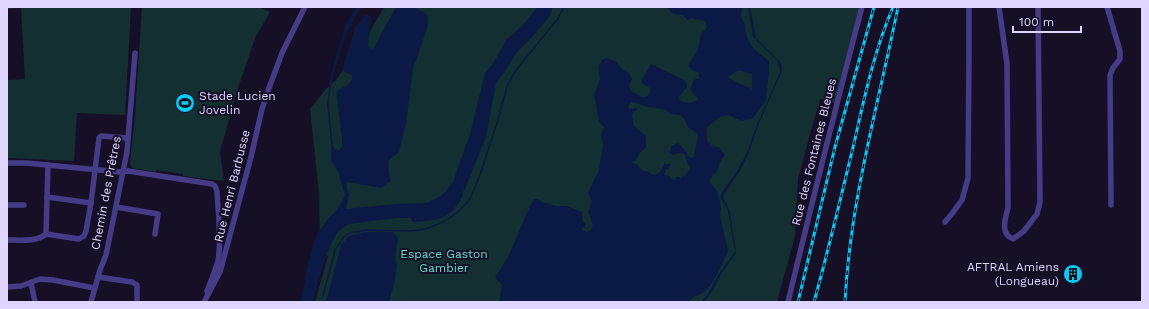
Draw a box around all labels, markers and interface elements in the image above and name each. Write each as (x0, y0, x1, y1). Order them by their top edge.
scale bar (1013, 8, 1081, 34)
text: 100 m (1019, 15, 1054, 29)
street label: Rue des Fontaines Bleues (789, 77, 839, 227)
place label: Stade Lucien Jovelin (199, 89, 276, 117)
sports icon: Stade Lucien Jovelin (174, 92, 196, 114)
street label: Rue Henri Barbusse (211, 128, 253, 244)
street label: Chemin des Prêtres (88, 135, 124, 251)
park label: Espace Gaston Gambier (400, 247, 488, 275)
place label: AFTRAL Amiens (Longueau) (967, 260, 1059, 288)
building icon: AFTRAL Amiens (Longueau) (1062, 263, 1084, 285)

